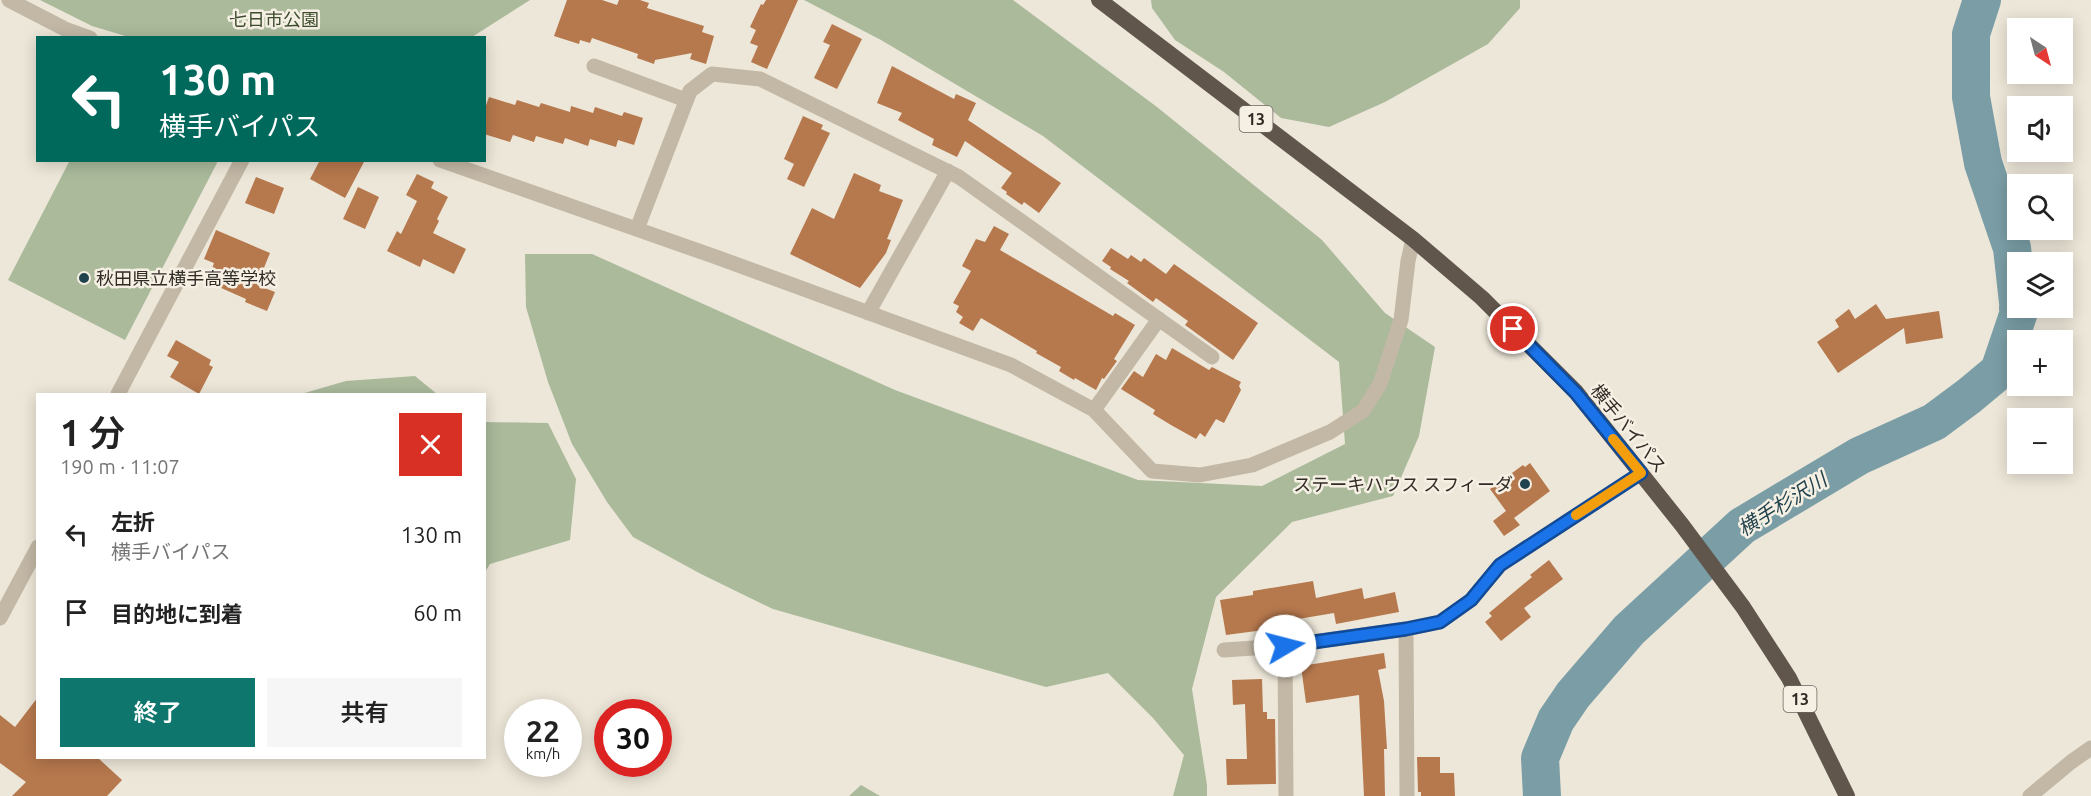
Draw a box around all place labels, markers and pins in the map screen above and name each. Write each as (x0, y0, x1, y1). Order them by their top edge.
place label: 秋田県立横手高等学校 (96, 268, 276, 288)
marker: 秋田県立横手高等学校 (77, 271, 91, 285)
pin (1487, 303, 1538, 354)
place label: ステーキハウス スフィーダ (1293, 474, 1513, 494)
marker: ステーキハウス スフィーダ (1518, 477, 1532, 491)

